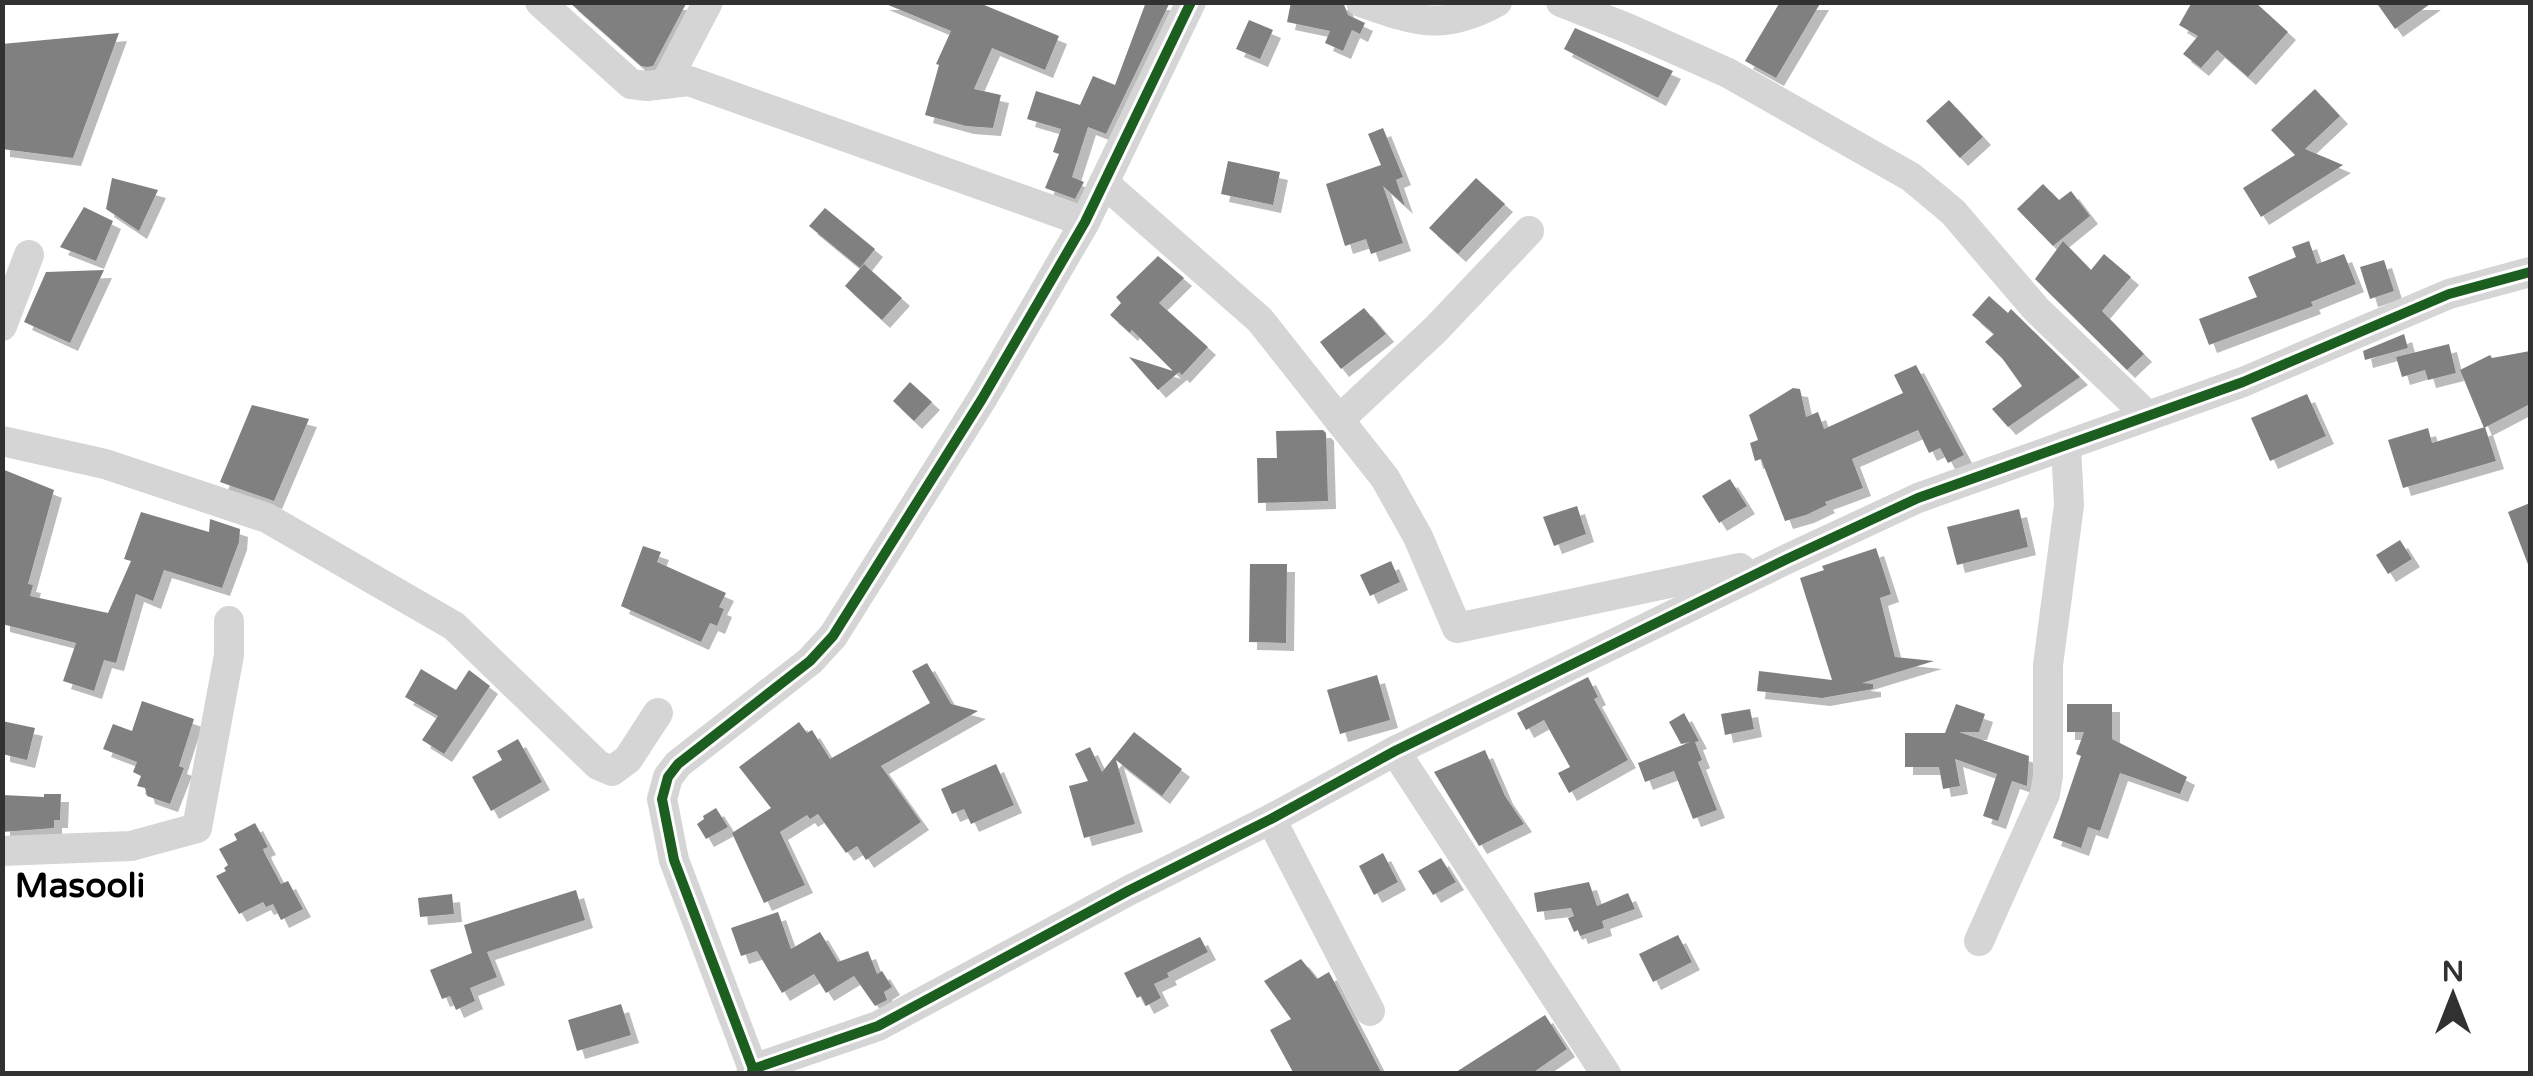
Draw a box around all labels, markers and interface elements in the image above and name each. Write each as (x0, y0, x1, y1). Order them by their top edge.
district label: Masooli (15, 865, 145, 907)
north arrow (2403, 946, 2503, 1046)
text: N (2442, 955, 2464, 989)

